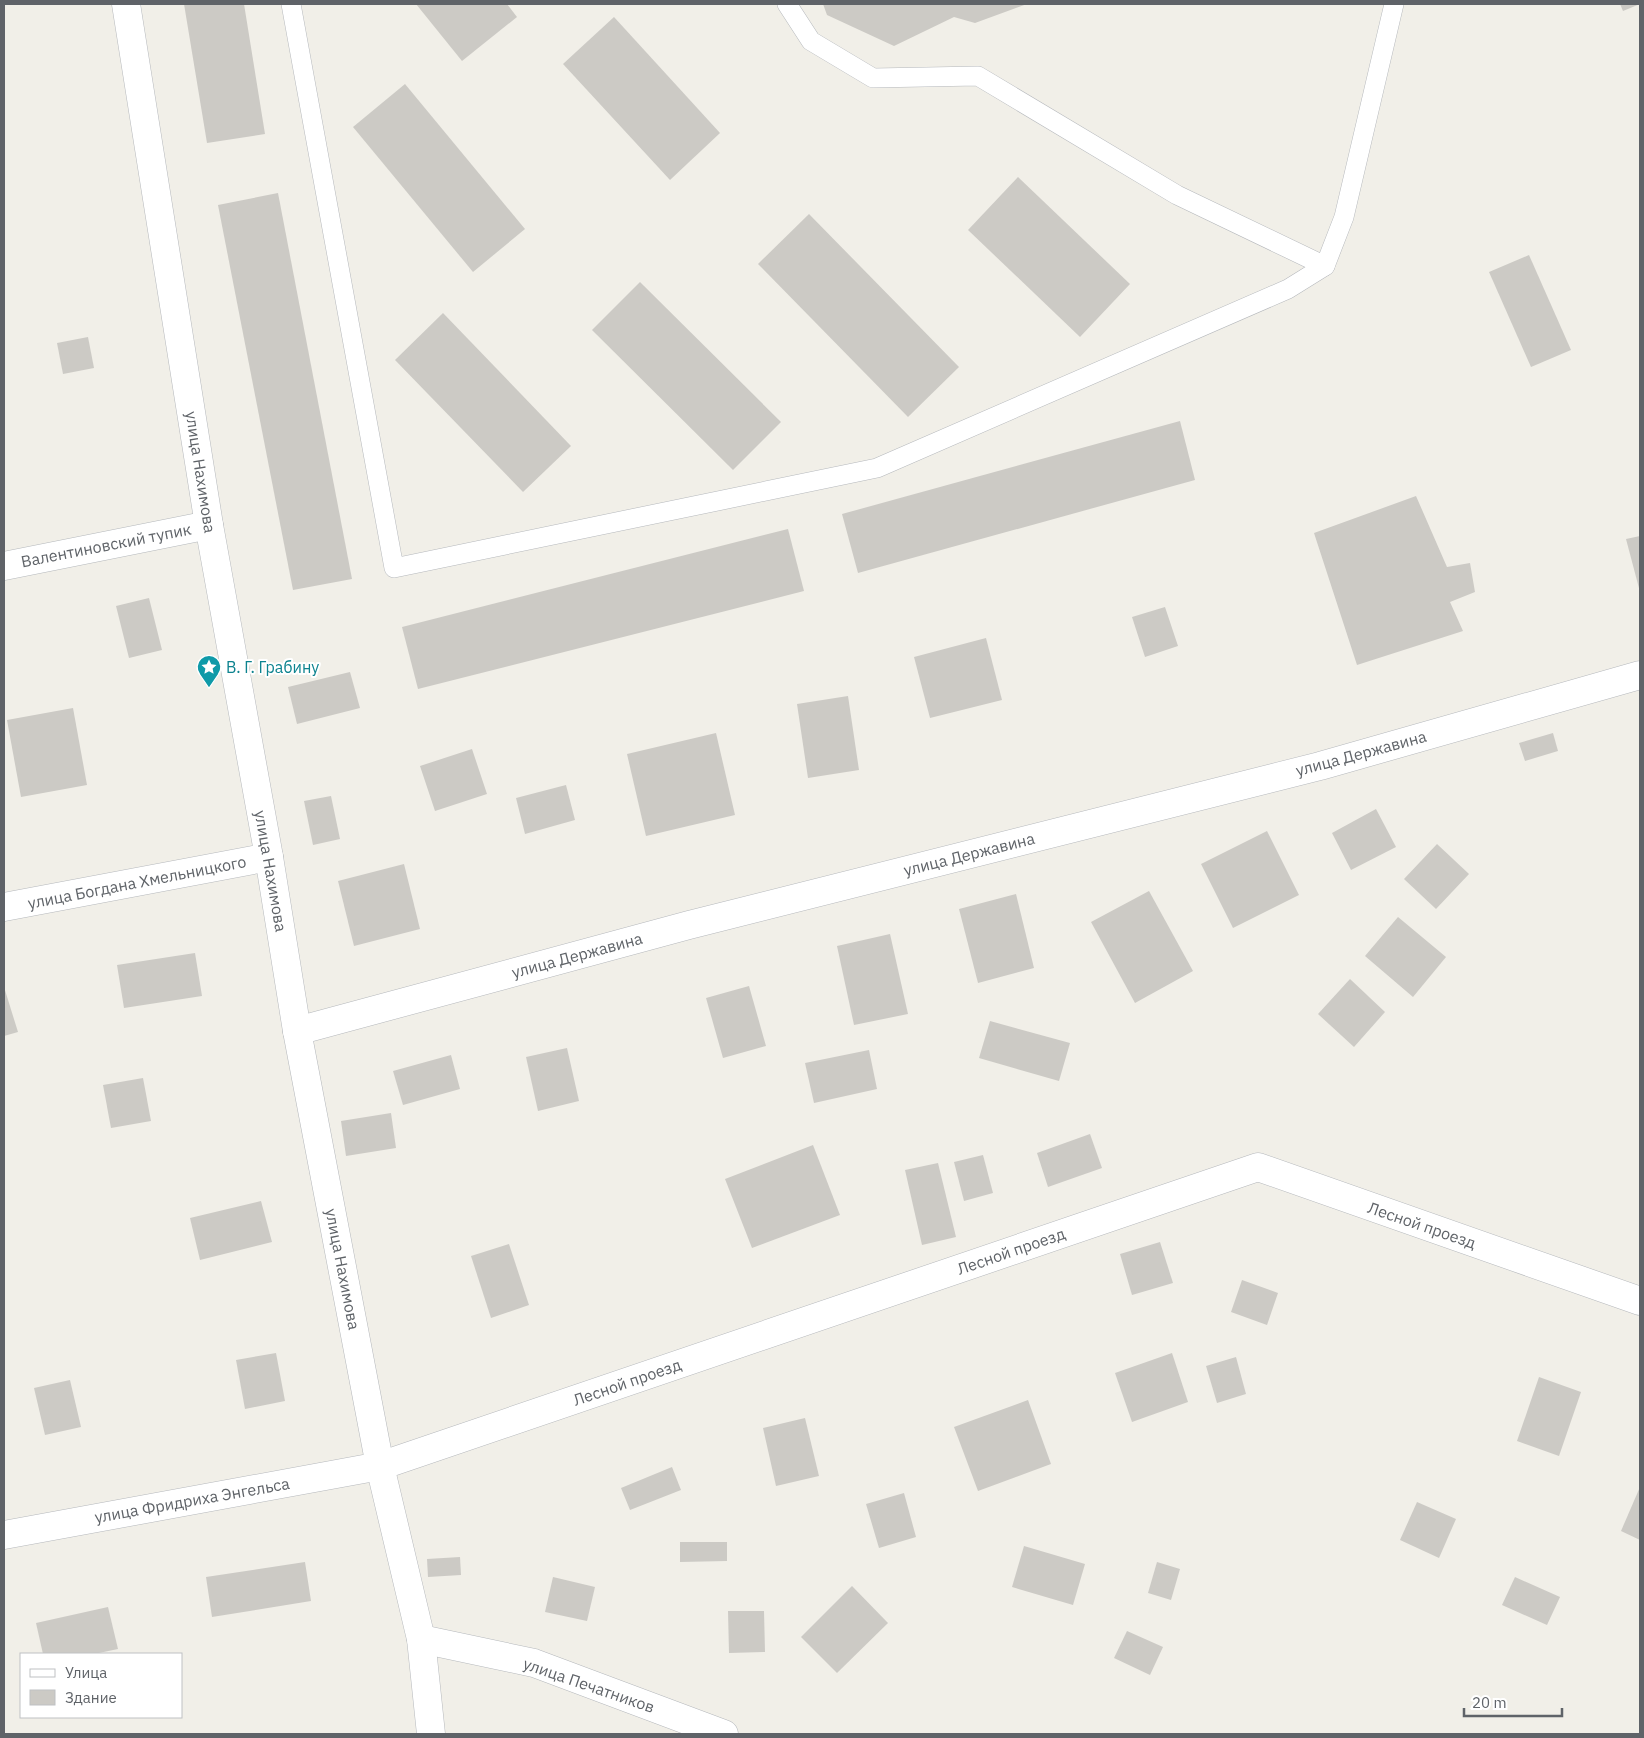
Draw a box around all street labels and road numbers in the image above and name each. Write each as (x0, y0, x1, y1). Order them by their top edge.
street label: улица Нахимова (181, 410, 221, 535)
street label: Валентиновский тупик (19, 519, 193, 571)
street label: улица Державина (1293, 726, 1429, 780)
street label: улица Нахимова (250, 809, 292, 934)
street label: улица Державина (901, 828, 1037, 880)
street label: улица Богдана Хмельницкого (26, 851, 248, 913)
street label: улица Державина (509, 928, 645, 982)
street label: Лесной проезд (1365, 1197, 1479, 1253)
street label: улица Нахимова (321, 1207, 365, 1332)
street label: Лесной проезд (954, 1223, 1068, 1279)
street label: Лесной проезд (570, 1354, 684, 1410)
street label: улица Фридриха Энгельса (93, 1473, 292, 1527)
street label: улица Печатников (521, 1653, 657, 1717)

